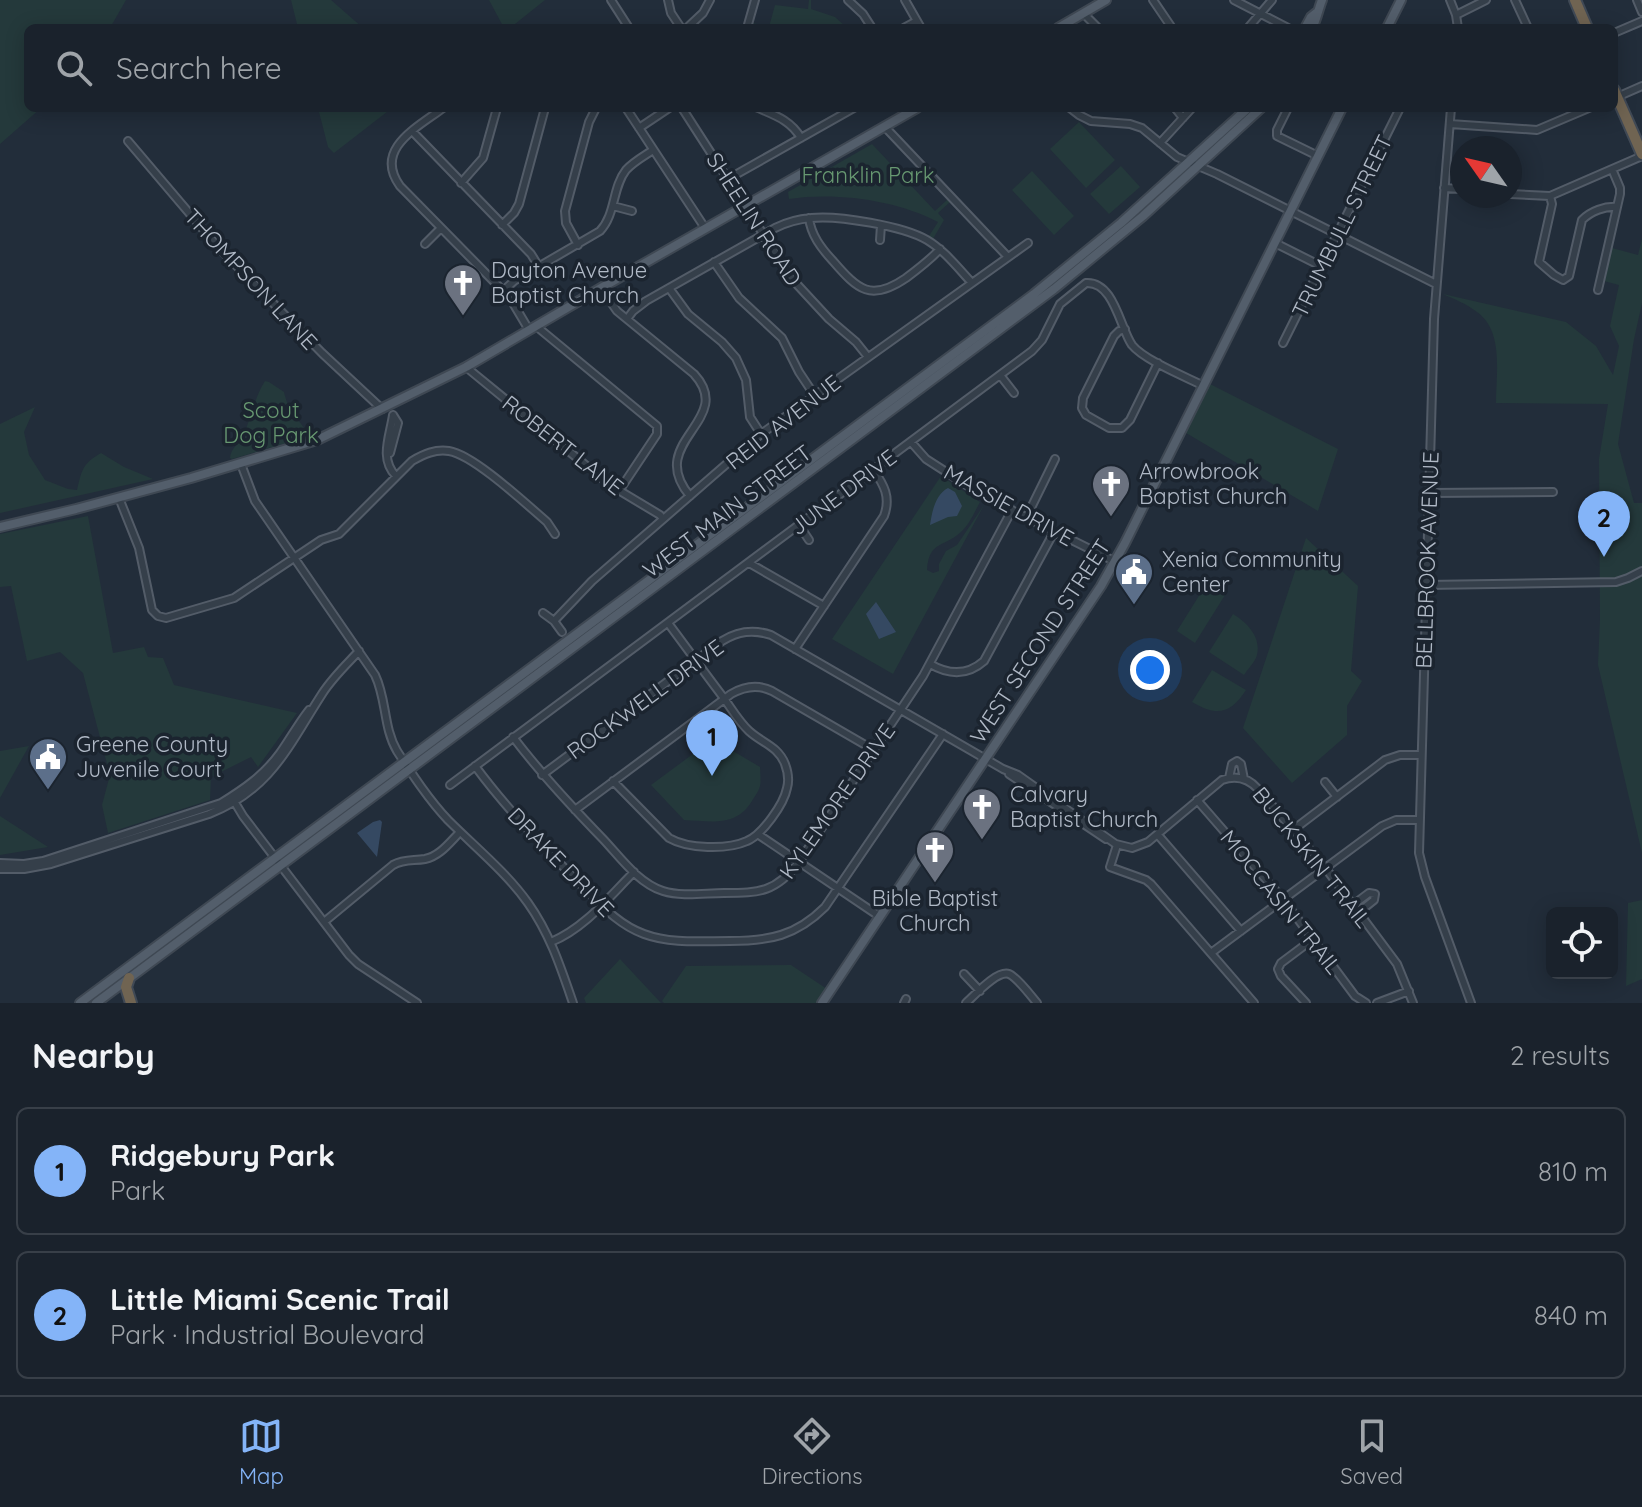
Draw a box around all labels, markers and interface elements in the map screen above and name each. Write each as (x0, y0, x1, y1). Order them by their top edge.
search box (24, 24, 1618, 112)
icon: search (52, 46, 96, 90)
text: Search here (116, 49, 282, 87)
street label: TRUMBULL STREET (1286, 130, 1398, 322)
north arrow (1450, 136, 1522, 208)
street label: SHEELIN ROAD (700, 147, 808, 291)
park label: Franklin Park (801, 161, 935, 189)
street label: THOMPSON LANE (178, 203, 324, 355)
place label: Dayton Avenue Baptist Church (491, 256, 647, 309)
church icon: Dayton Avenue Baptist Church (442, 262, 484, 317)
street label: REID AVENUE (720, 368, 846, 476)
street label: ROBERT LANE (497, 389, 629, 501)
park label: Scout Dog Park (223, 396, 319, 449)
street label: WEST MAIN STREET (637, 438, 817, 584)
street label: JUNE DRIVE (784, 443, 902, 541)
street label: BELLBROOK AVENUE (1409, 451, 1445, 669)
place label: Arrowbrook Baptist Church (1139, 457, 1287, 510)
street label: MASSIE DRIVE (939, 458, 1079, 552)
church icon: Arrowbrook Baptist Church (1090, 463, 1132, 518)
pin: 2 (1578, 491, 1630, 557)
street label: WEST SECOND STREET (963, 534, 1117, 748)
place label: Xenia Community Center (1162, 545, 1342, 598)
public building icon: Xenia Community Center (1113, 551, 1155, 606)
street label: ROCKWELL DRIVE (561, 633, 729, 765)
your location (1130, 650, 1170, 690)
pin: 1 (686, 710, 738, 776)
street label: KYLEMORE DRIVE (773, 718, 901, 884)
place label: Greene County Juvenile Court (76, 730, 228, 783)
public building icon: Greene County Juvenile Court (27, 736, 69, 791)
place label: Calvary Baptist Church (1010, 780, 1158, 833)
street label: BUCKSKIN TRAIL (1247, 781, 1378, 933)
church icon: Calvary Baptist Church (961, 786, 1003, 841)
street label: DRAKE DRIVE (502, 801, 620, 923)
street label: MOCCASIN TRAIL (1214, 824, 1348, 980)
church icon: Bible Baptist Church (914, 829, 956, 884)
place label: Bible Baptist Church (872, 884, 998, 937)
map controls (1546, 907, 1618, 979)
button: locate (1546, 907, 1618, 979)
text: Nearby (32, 1034, 155, 1077)
text: 2 results (1510, 1039, 1610, 1072)
text: Ridgebury Park (110, 1136, 335, 1174)
text: 1 (55, 1155, 65, 1188)
text: 810 m (1538, 1155, 1608, 1188)
text: Park (110, 1174, 165, 1207)
text: Little Miami Scenic Trail (110, 1280, 450, 1318)
text: 2 (53, 1299, 67, 1332)
text: 840 m (1534, 1299, 1608, 1332)
text: Park · Industrial Boulevard (110, 1318, 425, 1351)
tab: Map (239, 1414, 284, 1490)
tab: Directions (762, 1414, 862, 1490)
tab: Saved (1340, 1414, 1403, 1490)

